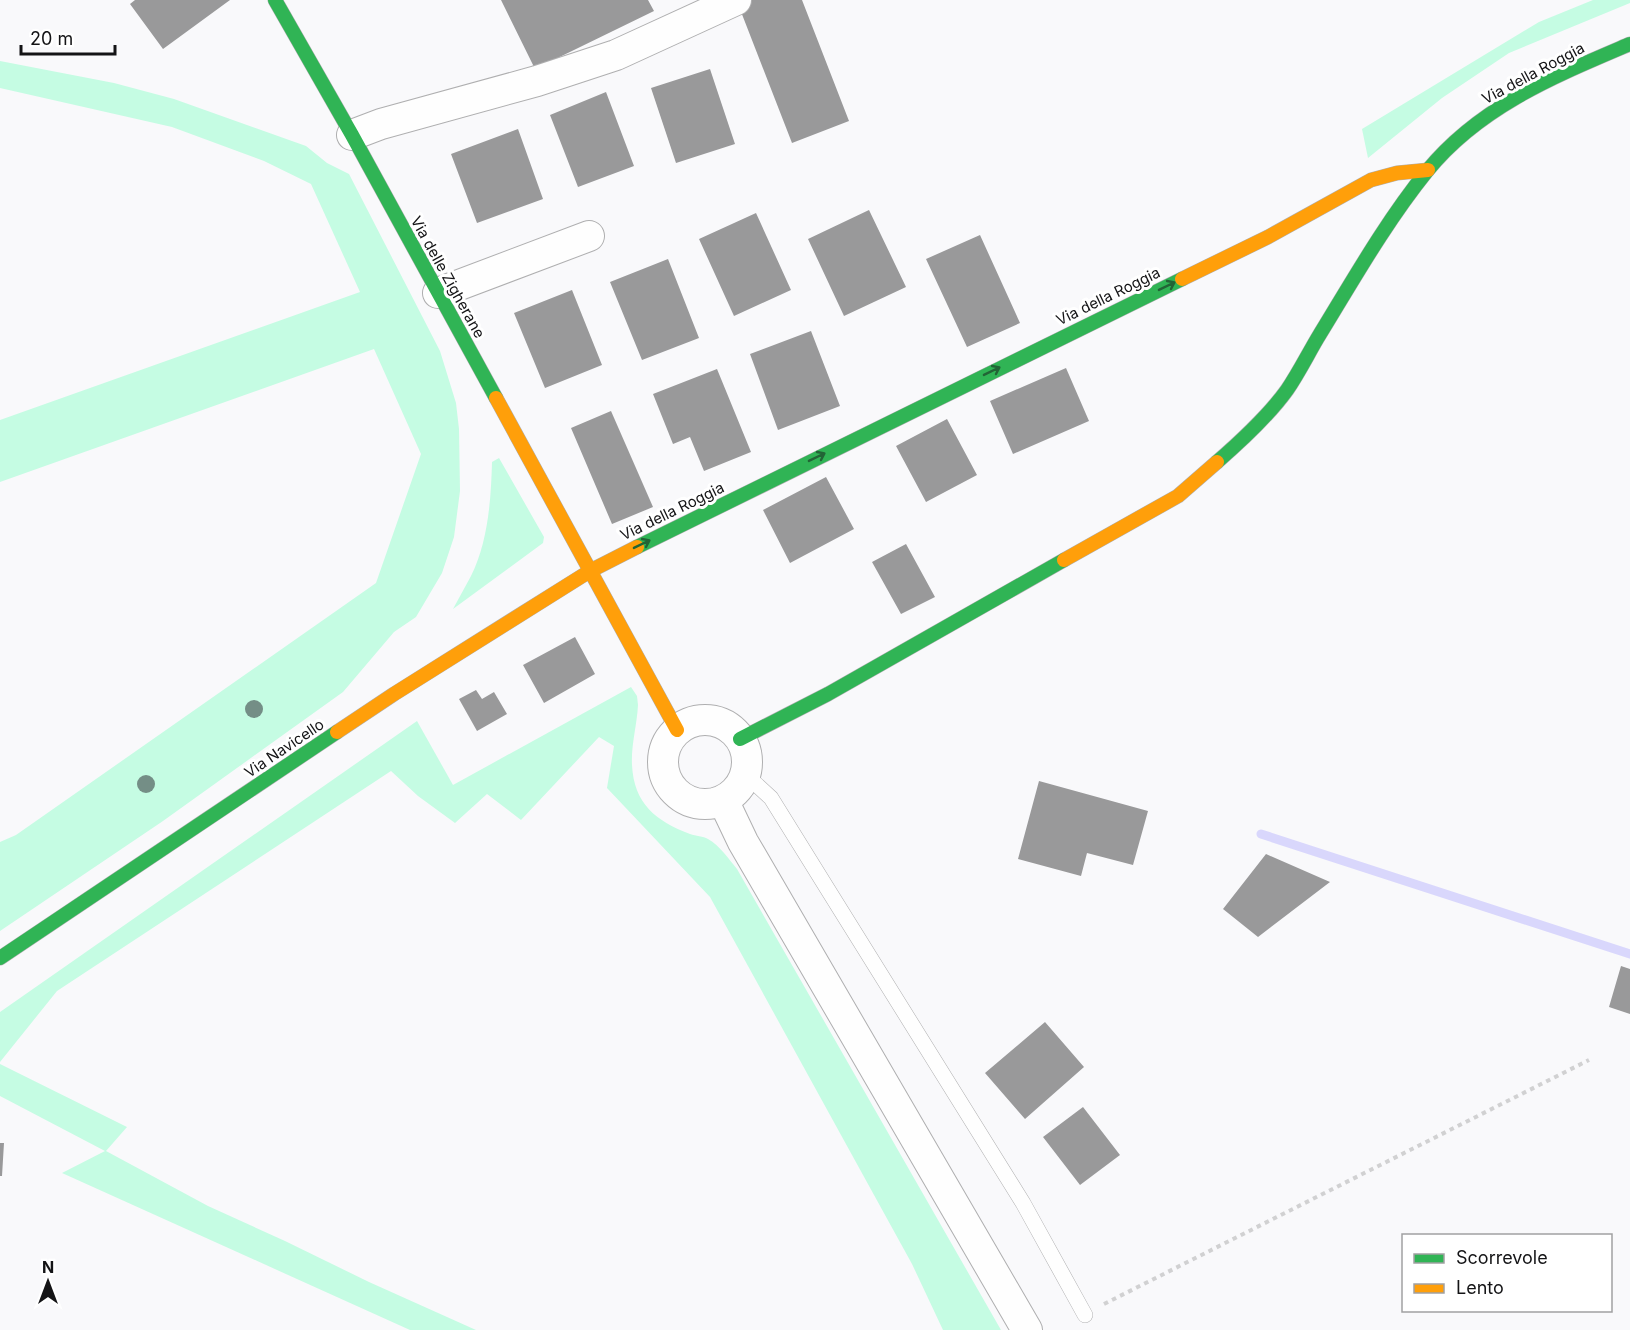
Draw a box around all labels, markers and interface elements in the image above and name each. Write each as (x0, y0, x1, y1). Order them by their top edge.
scale bar (21, 18, 116, 56)
text: 20 m (30, 28, 73, 49)
street label: Via della Roggia (1479, 38, 1587, 108)
street label: Via delle Zigherane (407, 213, 489, 341)
street label: Via della Roggia (1053, 263, 1163, 329)
one-way arrow (1158, 279, 1176, 291)
one-way arrow (982, 364, 1000, 376)
one-way arrow (808, 451, 826, 463)
street label: Via della Roggia (617, 478, 727, 544)
one-way arrow (633, 537, 651, 549)
street label: Via Navicello (241, 714, 327, 782)
legend (1402, 1234, 1612, 1312)
text: Scorrevole (1456, 1247, 1548, 1268)
north arrow (18, 1252, 78, 1312)
text: N (42, 1257, 54, 1277)
text: Lento (1456, 1277, 1504, 1298)

